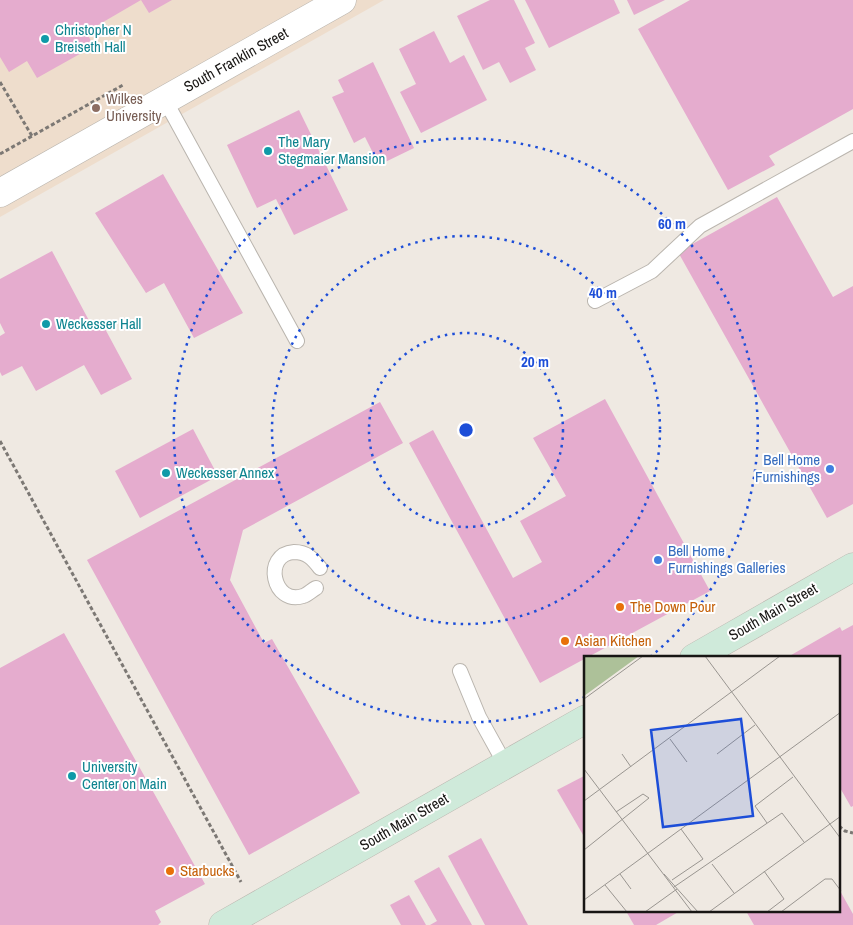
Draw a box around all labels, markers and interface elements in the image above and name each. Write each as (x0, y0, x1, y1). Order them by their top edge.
place label: Christopher N Breiseth Hall (55, 19, 132, 57)
street label: South Franklin Street (180, 22, 292, 97)
marker: Christopher N Breiseth Hall (39, 33, 51, 45)
place label: Wilkes University (106, 88, 162, 126)
marker: Wilkes University (90, 102, 102, 114)
place label: The Mary Stegmaier Mansion (278, 131, 385, 169)
marker: The Mary Stegmaier Mansion (262, 145, 274, 157)
text: 60 m (658, 213, 686, 234)
text: 40 m (589, 282, 617, 303)
place label: Weckesser Hall (56, 313, 141, 334)
marker: Weckesser Hall (40, 318, 52, 330)
text: 20 m (521, 351, 549, 372)
centre of rings (457, 421, 475, 439)
place label: Bell Home Furnishings (755, 449, 820, 487)
place label: Weckesser Annex (176, 462, 275, 483)
marker: Bell Home Furnishings (824, 463, 836, 475)
marker: Weckesser Annex (160, 467, 172, 479)
place label: Bell Home Furnishings Galleries (668, 540, 786, 578)
marker: Bell Home Furnishings Galleries (652, 554, 664, 566)
street label: South Main Street (725, 577, 821, 645)
place label: The Down Pour (630, 596, 715, 617)
marker: The Down Pour (614, 601, 626, 613)
place label: Asian Kitchen (574, 630, 652, 651)
marker: Asian Kitchen (559, 635, 571, 647)
inset map (584, 656, 840, 912)
place label: University Center on Main (82, 756, 167, 794)
marker: University Center on Main (66, 770, 78, 782)
street label: South Main Street (356, 787, 452, 855)
place label: Starbucks (180, 860, 235, 881)
marker: Starbucks (164, 865, 176, 877)

